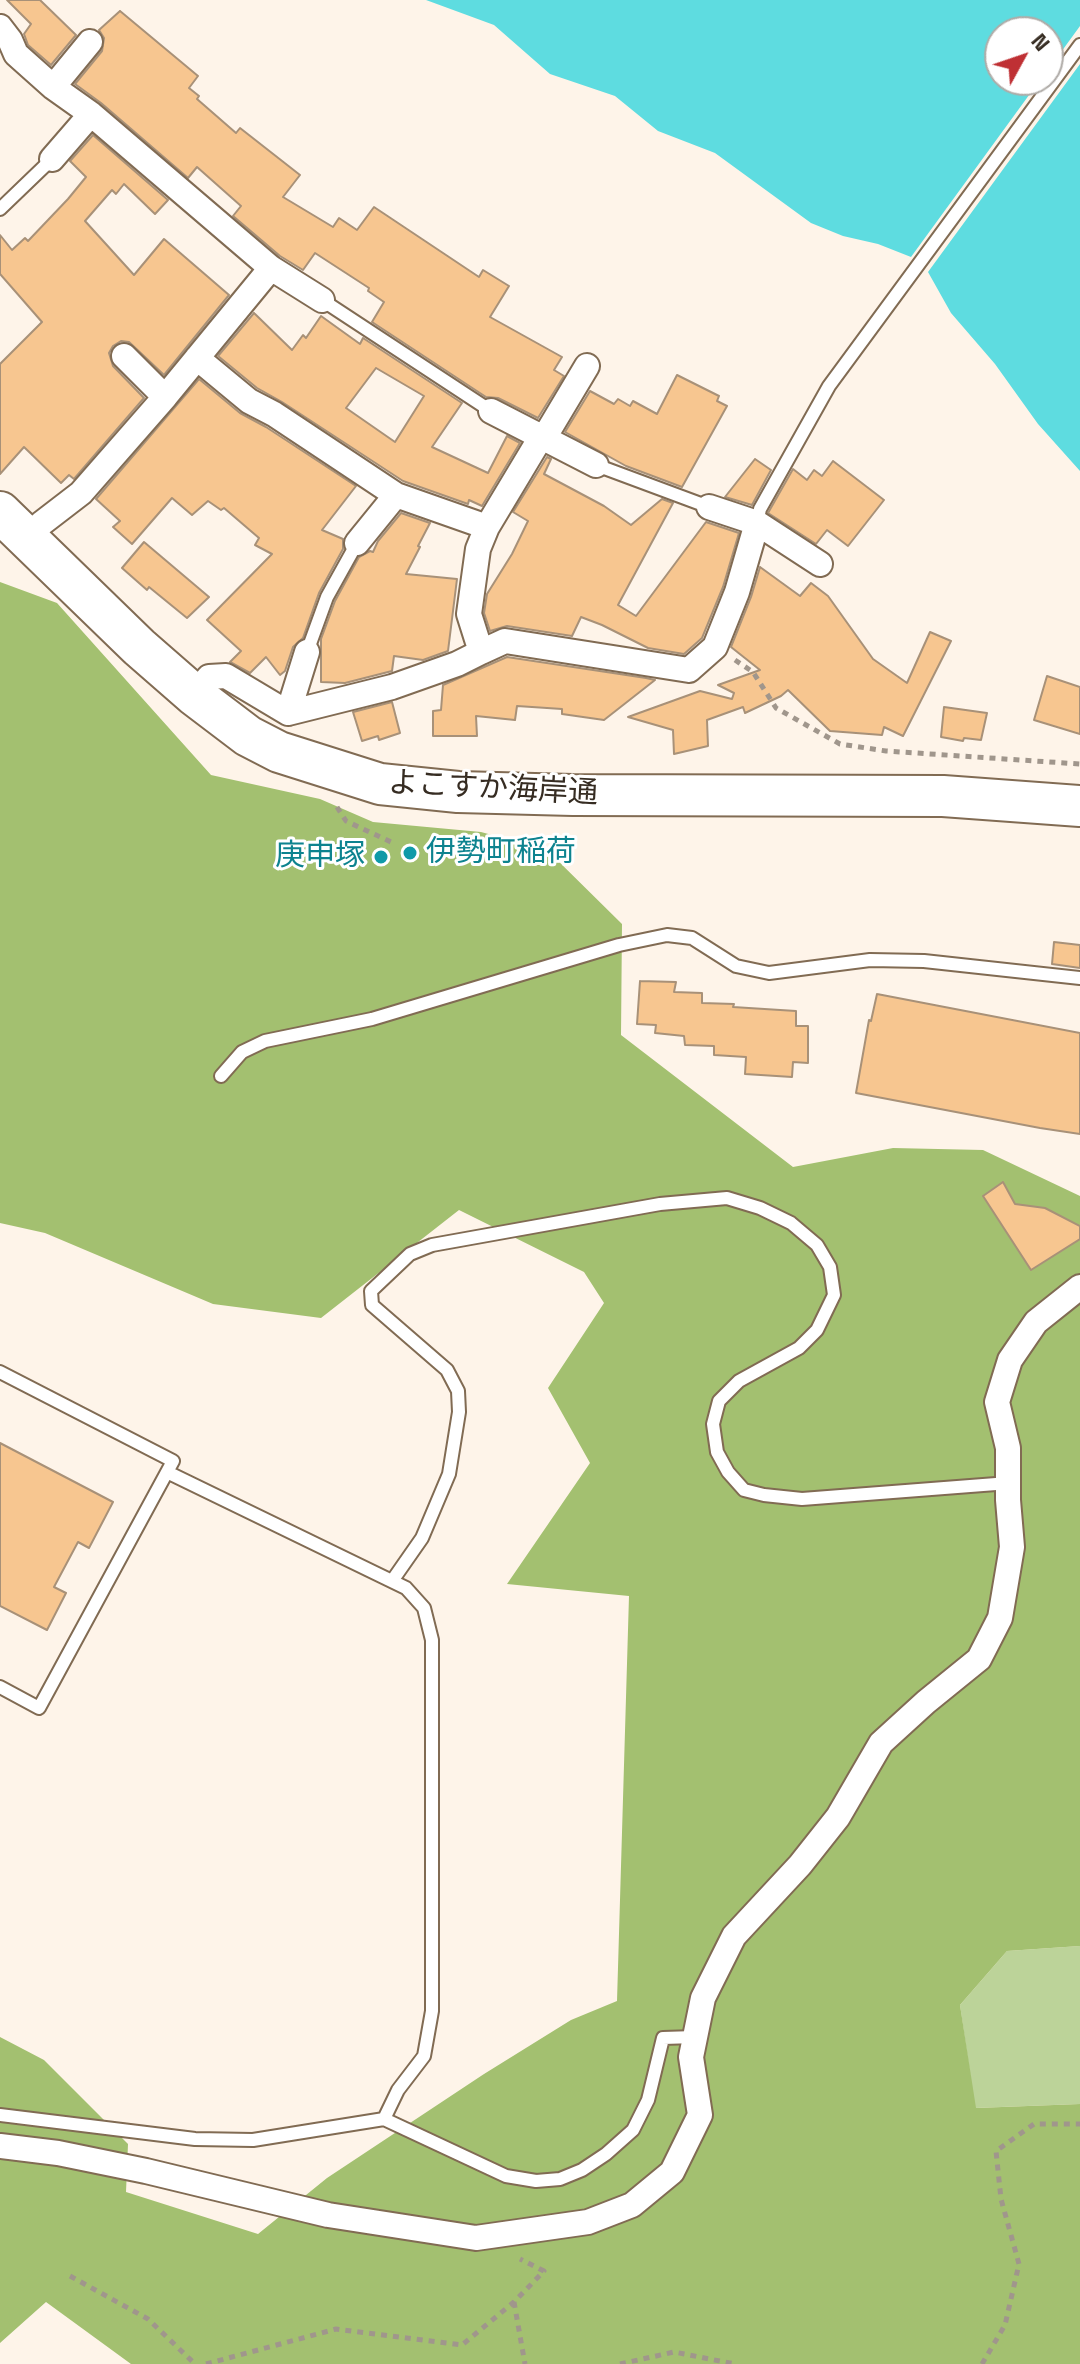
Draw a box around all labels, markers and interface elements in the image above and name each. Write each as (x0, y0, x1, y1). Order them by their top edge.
north arrow (984, 16, 1064, 96)
text: N (1025, 27, 1056, 57)
street label: よこすか海岸通 (387, 766, 599, 812)
place label: 伊勢町稲荷 (426, 835, 576, 871)
place label: 庚申塚 (275, 839, 365, 875)
marker: 伊勢町稲荷 (401, 844, 419, 862)
marker: 庚申塚 (372, 848, 390, 866)

